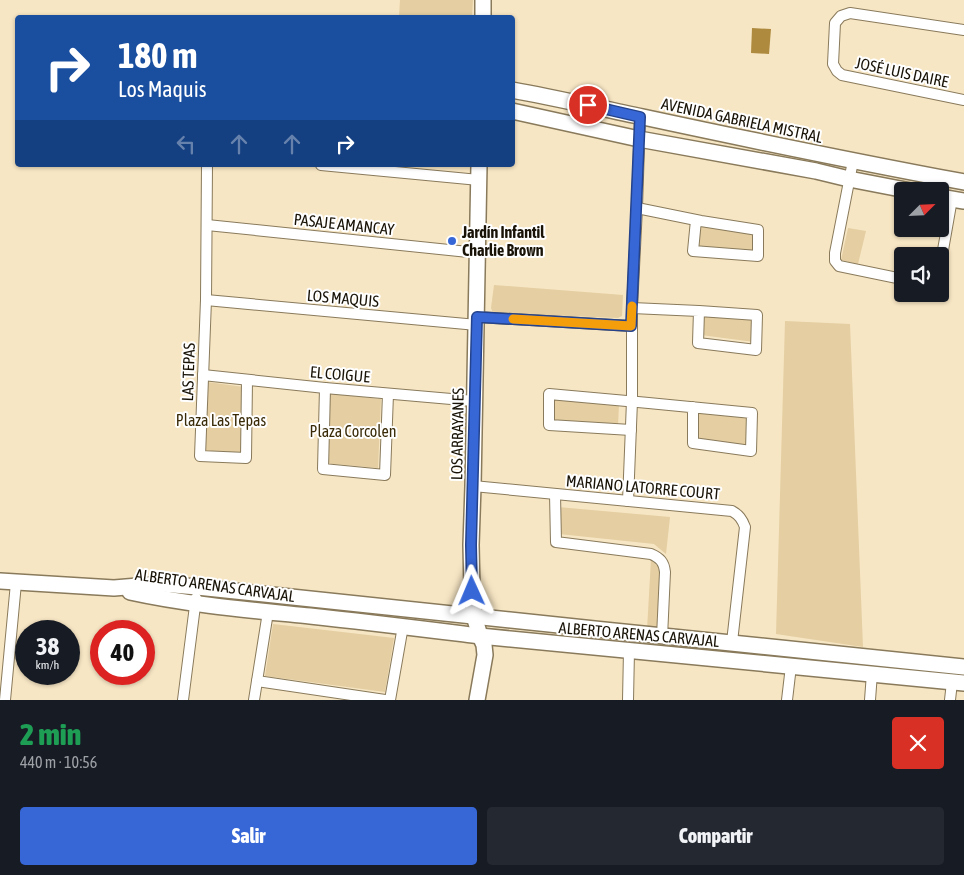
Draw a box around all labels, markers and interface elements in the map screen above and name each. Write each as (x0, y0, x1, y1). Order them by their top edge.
icon: right (35, 35, 100, 100)
text: 180 m (118, 35, 197, 75)
street label: JOSÉ LUIS DAIRE (854, 53, 950, 91)
text: Los Maquis (118, 76, 206, 102)
pin (567, 84, 609, 126)
icon: arrive (574, 91, 602, 119)
street label: AVENIDA GABRIELA MISTRAL (660, 94, 825, 146)
icon: left (172, 130, 200, 158)
icon: ahead (225, 130, 253, 158)
icon: ahead (278, 130, 306, 158)
icon: right (331, 130, 359, 158)
north arrow (894, 182, 949, 238)
map controls (894, 182, 949, 302)
street label: PASAJE AMANCAY (293, 210, 396, 238)
place label: Jardín Infantil Charlie Brown (461, 223, 545, 259)
marker: Jardín Infantil Charlie Brown (446, 235, 458, 247)
button: sound (894, 247, 949, 302)
street label: LOS MAQUIS (306, 286, 380, 310)
street label: LAS TEPAS (178, 342, 198, 402)
street label: EL COIGUE (309, 362, 371, 386)
street label: LOS ARRAYANES (447, 388, 467, 480)
park label: Plaza Las Tepas (176, 411, 267, 430)
park label: Plaza Corcolen (310, 422, 396, 440)
street label: MARIANO LATORRE COURT (565, 471, 721, 503)
position arrow (445, 564, 497, 616)
street label: ALBERTO ARENAS CARVAJAL (134, 565, 297, 605)
street label: ALBERTO ARENAS CARVAJAL (558, 618, 721, 650)
speed limit sign: 40 (90, 620, 155, 685)
text: 38 (36, 632, 59, 660)
text: km/h (36, 658, 59, 672)
text: 2 min (20, 717, 81, 751)
button: close (892, 717, 944, 769)
text: 440 m · 10:56 (20, 753, 97, 771)
button: Salir (20, 807, 477, 865)
button: Compartir (487, 807, 944, 865)

